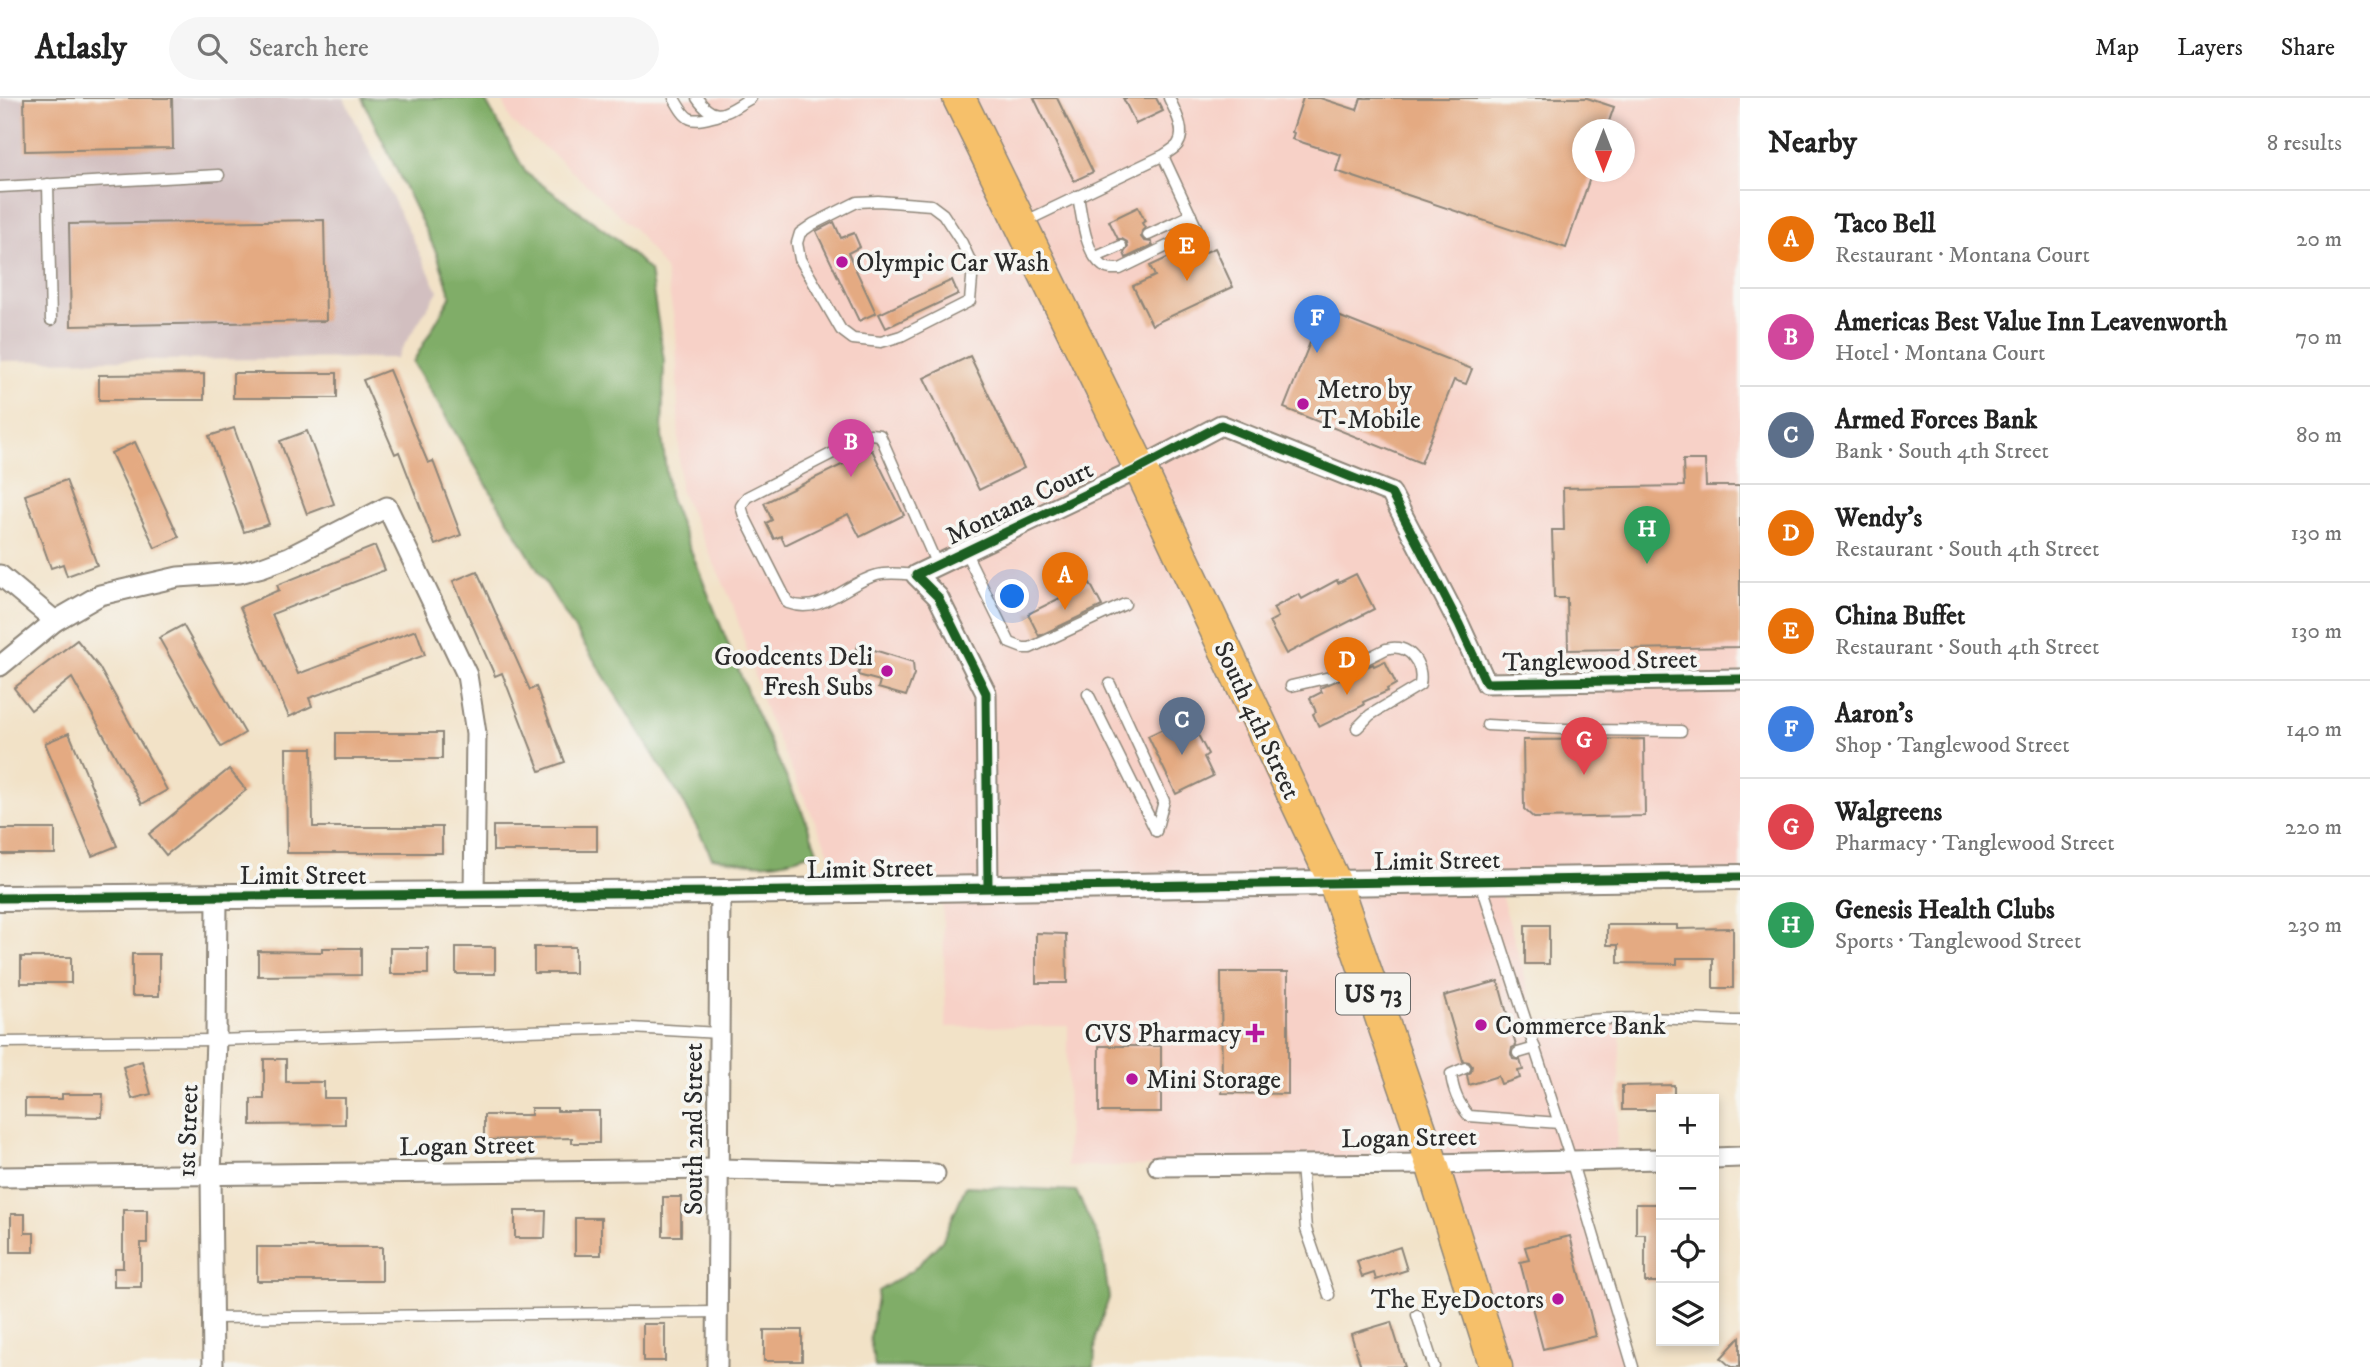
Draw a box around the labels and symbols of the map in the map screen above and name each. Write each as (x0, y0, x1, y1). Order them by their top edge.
north arrow (1572, 119, 1635, 182)
pin: E (1164, 223, 1210, 281)
place label: Olympic Car Wash (856, 247, 1050, 280)
marker: Olympic Car Wash (834, 254, 850, 270)
pin: F (1294, 295, 1340, 353)
place label: Metro by T-Mobile (1317, 374, 1421, 437)
marker: Metro by T-Mobile (1295, 396, 1311, 412)
pin: B (828, 419, 874, 477)
street label: Montana Court (941, 454, 1099, 553)
pin: H (1624, 506, 1670, 564)
pin: A (1042, 552, 1088, 610)
your location (995, 579, 1029, 613)
street label: South 4th Street (1206, 636, 1308, 805)
pin: D (1324, 637, 1370, 695)
place label: Goodcents Deli Fresh Subs (714, 641, 873, 704)
street label: Tanglewood Street (1502, 643, 1698, 680)
marker: Goodcents Deli Fresh Subs (879, 663, 895, 679)
pin: C (1159, 697, 1205, 755)
pin: G (1561, 717, 1607, 775)
street label: Limit Street (1373, 844, 1501, 879)
street label: Limit Street (806, 852, 934, 887)
street label: Limit Street (240, 860, 366, 893)
road number: US 73 (1336, 974, 1410, 1014)
place label: Commerce Bank (1495, 1010, 1666, 1043)
marker: Commerce Bank (1473, 1017, 1489, 1033)
place label: CVS Pharmacy (1084, 1018, 1242, 1051)
marker: CVS Pharmacy (1247, 1025, 1263, 1041)
street label: South 2nd Street (678, 1043, 711, 1215)
place label: Mini Storage (1146, 1064, 1281, 1097)
marker: Mini Storage (1124, 1071, 1140, 1087)
street label: 1st Street (170, 1084, 207, 1178)
street label: Logan Street (1341, 1121, 1477, 1156)
street label: Logan Street (399, 1129, 535, 1164)
place label: The EyeDoctors (1371, 1284, 1544, 1317)
marker: The EyeDoctors (1550, 1291, 1566, 1307)

